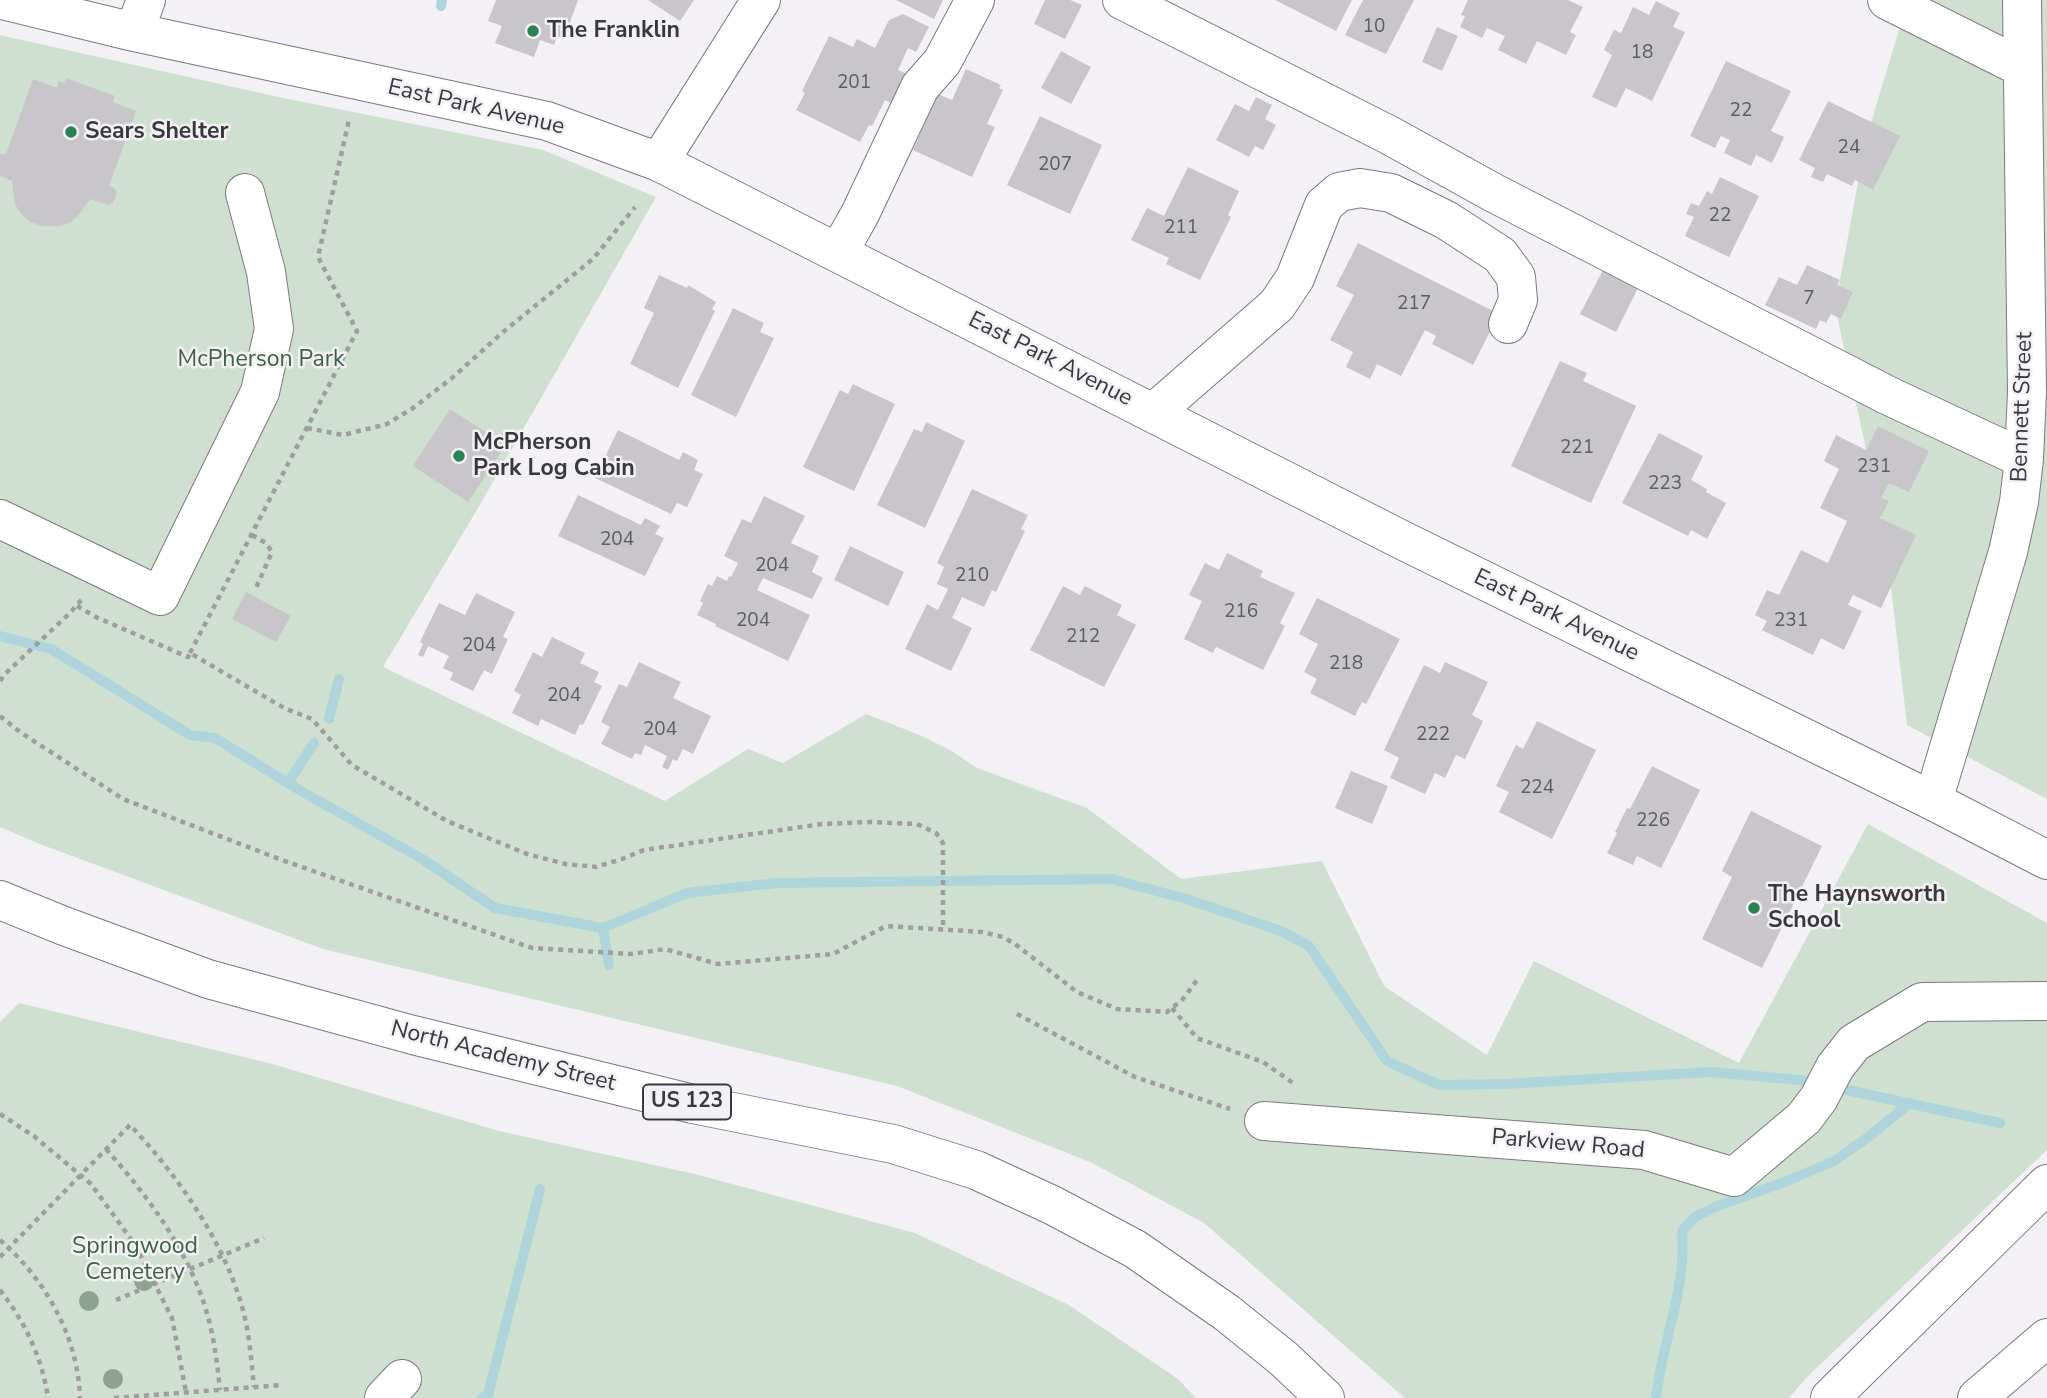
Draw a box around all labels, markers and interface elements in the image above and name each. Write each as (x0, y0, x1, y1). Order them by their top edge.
house number: 10 (1363, 16, 1385, 38)
place label: The Franklin (547, 17, 680, 45)
marker: The Franklin (525, 23, 541, 39)
house number: 18 (1631, 42, 1653, 64)
house number: 201 (837, 72, 871, 94)
street label: East Park Avenue (385, 74, 567, 142)
house number: 22 (1730, 100, 1752, 122)
place label: Sears Shelter (85, 118, 229, 146)
marker: Sears Shelter (63, 124, 79, 140)
house number: 24 (1838, 137, 1860, 159)
house number: 207 (1038, 154, 1072, 176)
house number: 22 (1709, 205, 1731, 227)
house number: 211 (1164, 217, 1198, 239)
house number: 7 (1803, 288, 1815, 310)
house number: 217 (1397, 293, 1431, 315)
street label: East Park Avenue (963, 307, 1137, 413)
street label: Bennett Street (2007, 331, 2039, 483)
park label: McPherson Park (177, 346, 345, 374)
place label: McPherson Park Log Cabin (473, 429, 635, 483)
house number: 221 (1560, 437, 1594, 459)
marker: McPherson Park Log Cabin (451, 448, 467, 464)
house number: 231 (1857, 456, 1891, 478)
house number: 223 (1648, 473, 1682, 495)
house number: 204 (600, 529, 634, 551)
house number: 204 (755, 555, 789, 577)
street label: East Park Avenue (1469, 564, 1643, 668)
house number: 210 (955, 565, 989, 587)
house number: 216 (1224, 601, 1258, 623)
house number: 204 (736, 610, 770, 632)
house number: 231 (1774, 610, 1808, 632)
house number: 212 (1066, 626, 1100, 648)
house number: 204 (462, 635, 496, 657)
house number: 218 (1329, 653, 1363, 675)
house number: 204 (547, 685, 581, 707)
house number: 204 (643, 719, 677, 741)
house number: 222 (1416, 724, 1450, 746)
house number: 224 (1520, 777, 1554, 799)
house number: 226 (1636, 810, 1670, 832)
place label: The Haynsworth School (1768, 881, 1946, 935)
marker: The Haynsworth School (1746, 900, 1762, 916)
street label: North Academy Street (388, 1016, 618, 1098)
road number: US 123 (643, 1084, 731, 1120)
street label: Parkview Road (1490, 1125, 1646, 1165)
park label: Springwood Cemetery (72, 1233, 198, 1287)

